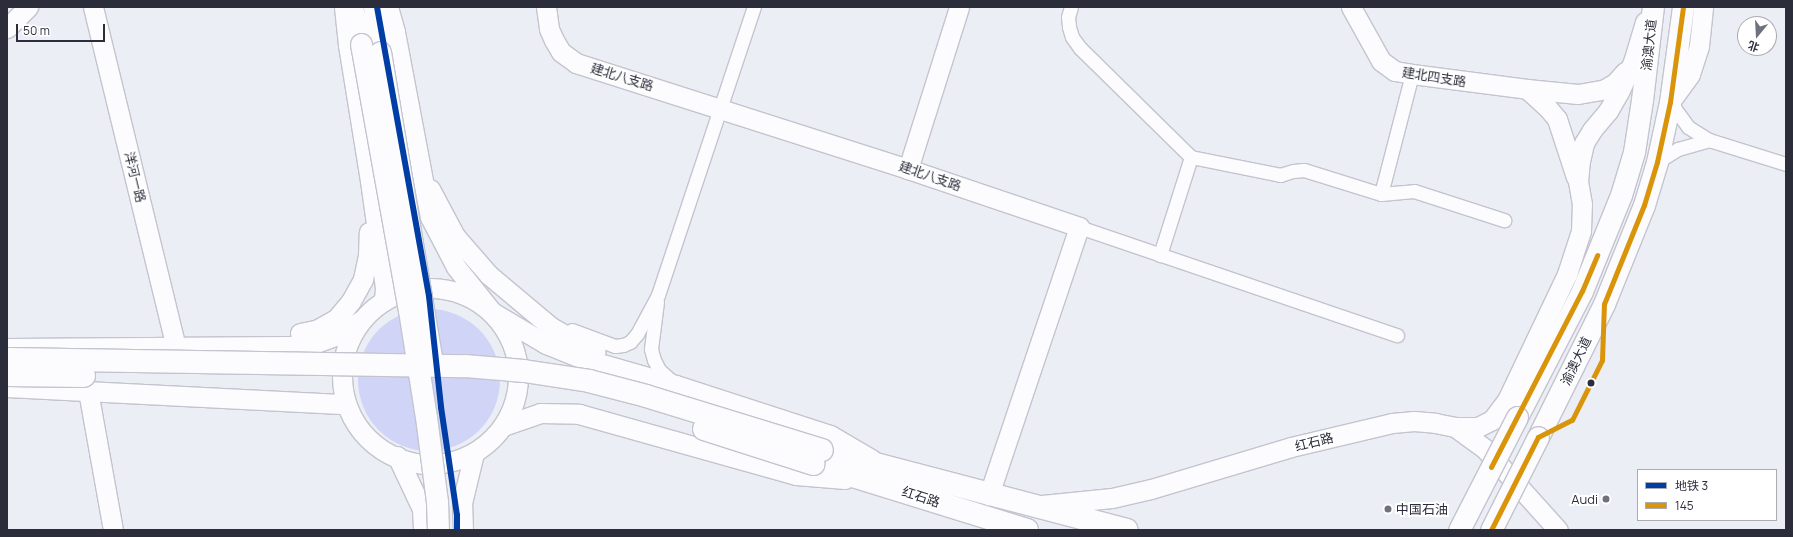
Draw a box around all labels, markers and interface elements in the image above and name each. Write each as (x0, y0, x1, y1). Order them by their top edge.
scale bar (18, 16, 107, 42)
north arrow (1737, 16, 1777, 56)
street label: 渝澳大道 (1639, 18, 1659, 72)
text: 50 m (23, 22, 50, 39)
text: 北 (1746, 38, 1761, 56)
street label: 建北八支路 (589, 60, 655, 94)
street label: 建北四支路 (1401, 64, 1467, 90)
street label: 洋河一路 (121, 150, 149, 204)
street label: 建北八支路 (897, 158, 963, 194)
street label: 渝澳大道 (1558, 334, 1594, 388)
unlabelled marker (1586, 378, 1596, 388)
street label: 红石路 (1293, 430, 1335, 454)
legend (1637, 469, 1777, 521)
text: 地铁 3 (1675, 477, 1708, 494)
street label: 红石路 (900, 484, 942, 510)
place label: Audi (1571, 491, 1598, 507)
marker: Audi (1601, 494, 1611, 504)
text: 145 (1675, 497, 1694, 514)
place label: 中国石油 (1396, 501, 1448, 517)
marker: 中国石油 (1383, 504, 1393, 514)

